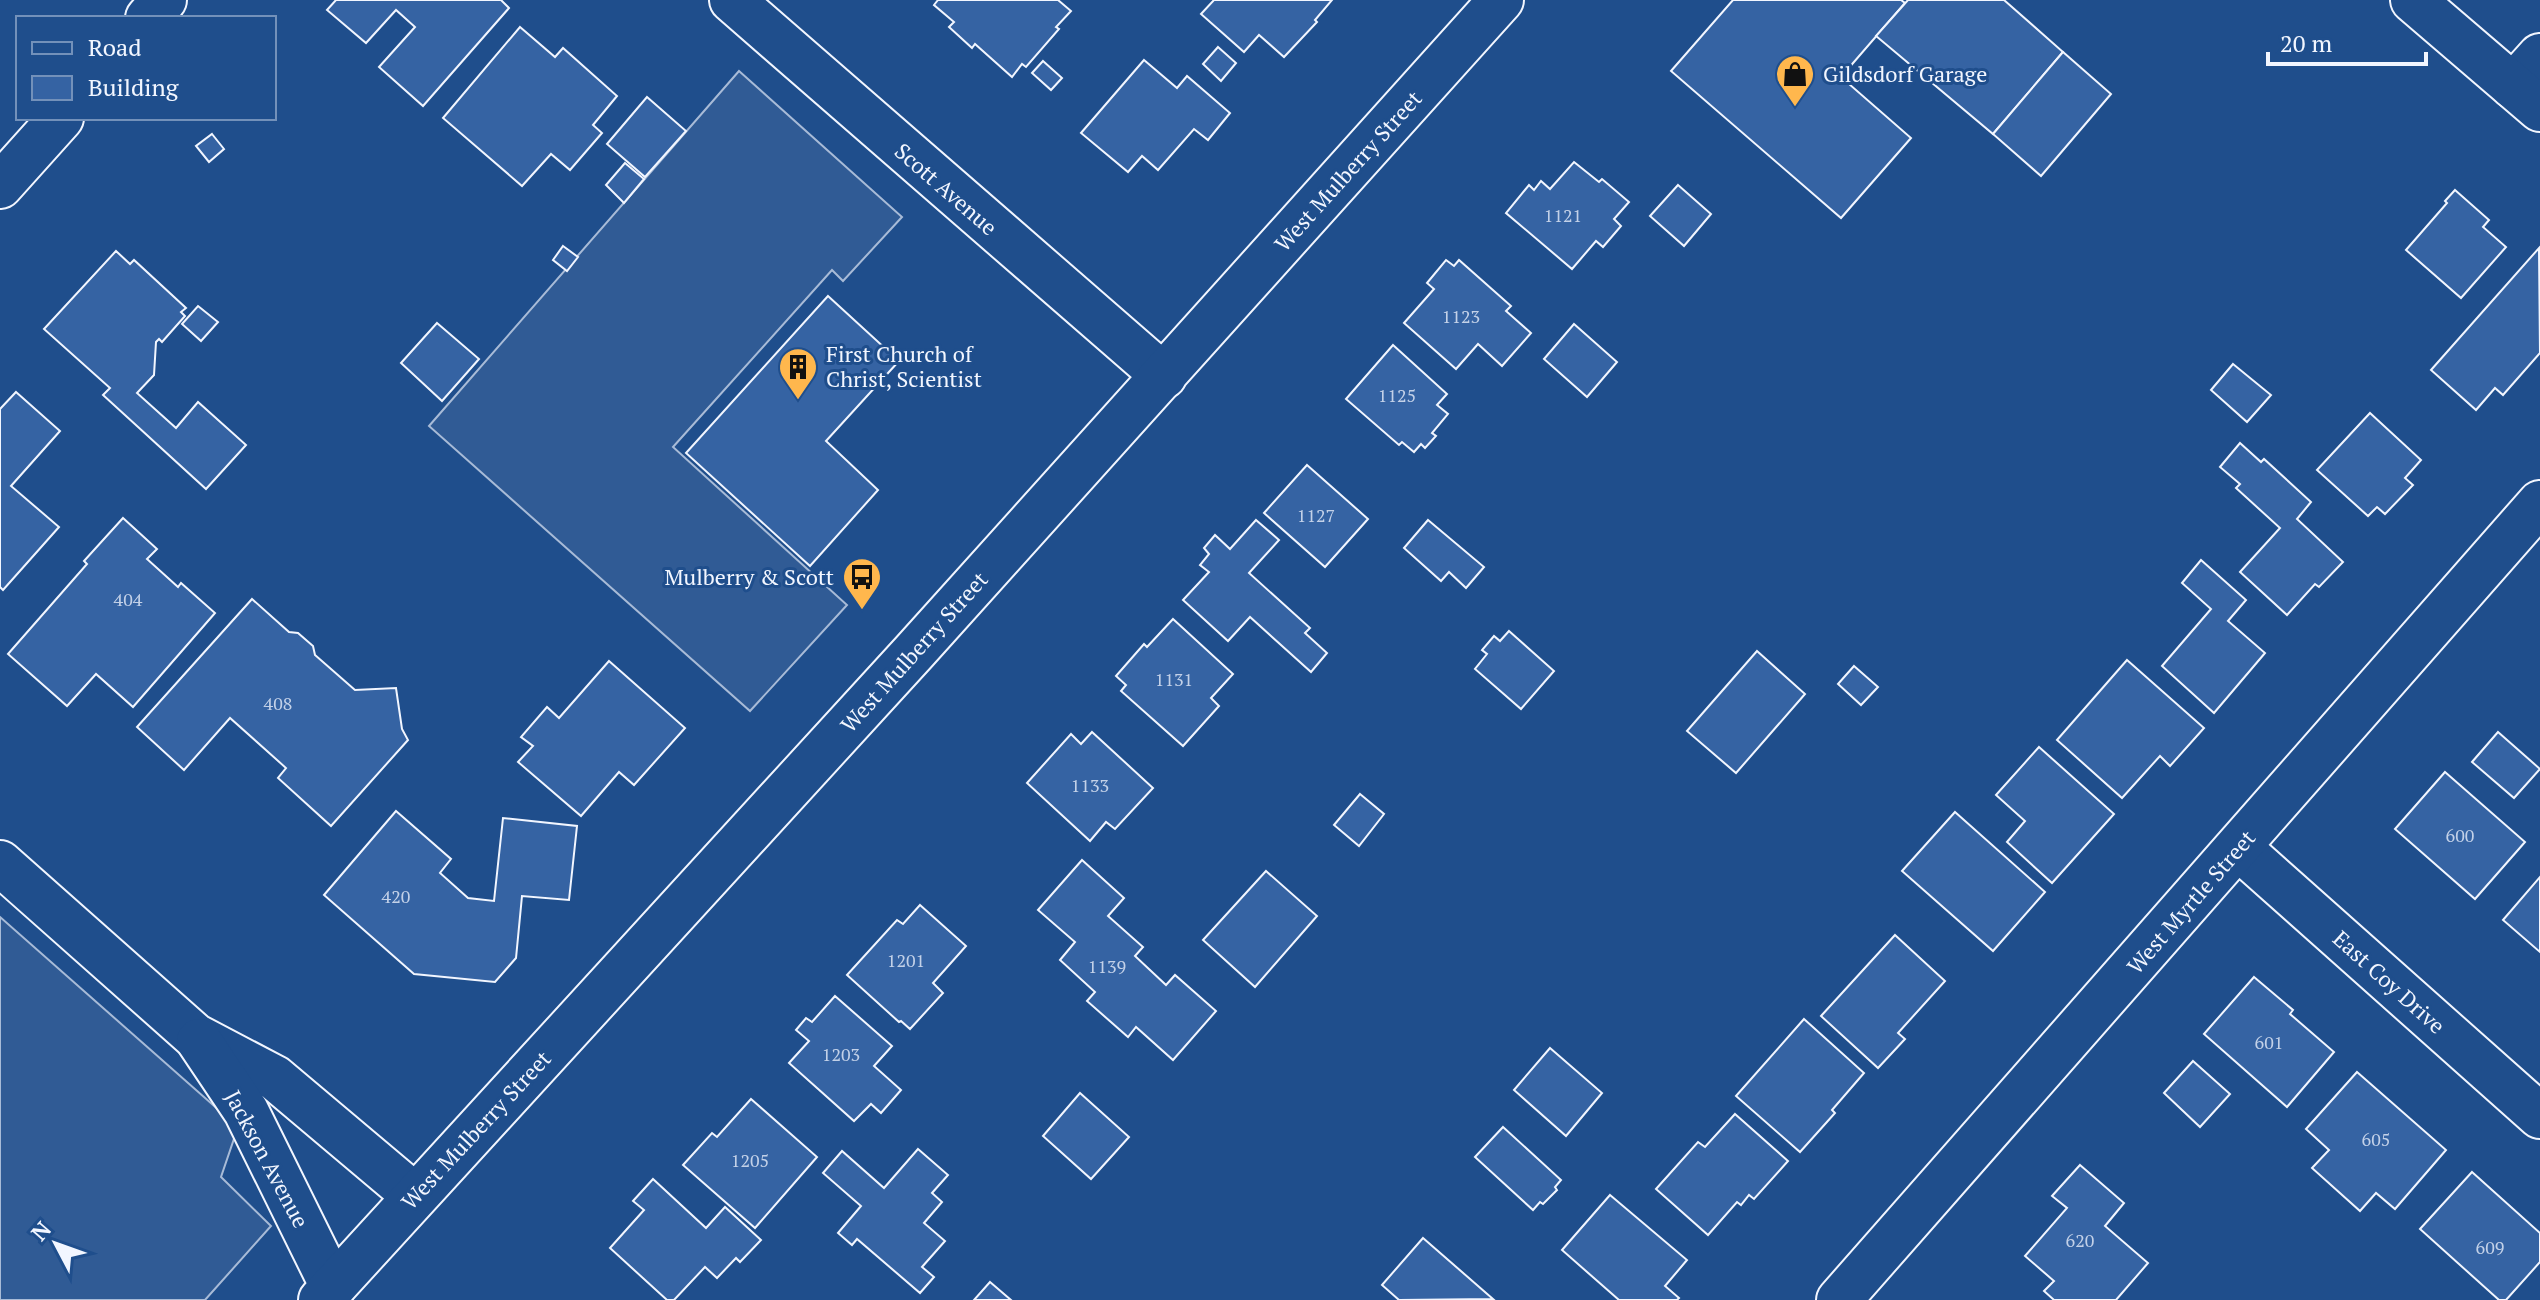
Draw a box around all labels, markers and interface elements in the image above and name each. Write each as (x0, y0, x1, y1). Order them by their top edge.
legend (16, 16, 276, 120)
scale bar (2268, 16, 2426, 66)
text: 20 m (2280, 27, 2332, 59)
text: Road (88, 31, 142, 63)
shop icon: Gildsdorf Garage (1774, 53, 1816, 108)
place label: Gildsdorf Garage (1823, 59, 1987, 88)
text: Building (88, 71, 179, 103)
street label: West Mulberry Street (1268, 84, 1428, 257)
street label: Scott Avenue (889, 136, 1004, 241)
house number: 1121 (1544, 203, 1582, 227)
house number: 1123 (1442, 304, 1480, 328)
place label: First Church of Christ, Scientist (826, 339, 982, 393)
building icon: First Church of Christ, Scientist (777, 346, 819, 401)
house number: 1125 (1378, 383, 1416, 407)
house number: 1127 (1297, 503, 1335, 527)
bus stop icon: Mulberry & Scott (841, 556, 883, 611)
place label: Mulberry & Scott (665, 562, 834, 591)
street label: West Mulberry Street (834, 565, 994, 738)
house number: 404 (114, 587, 143, 611)
house number: 1131 (1155, 667, 1193, 691)
house number: 408 (264, 691, 292, 715)
house number: 1133 (1071, 773, 1109, 797)
house number: 600 (2446, 823, 2474, 847)
street label: West Myrtle Street (2120, 824, 2261, 980)
house number: 420 (382, 884, 410, 908)
street label: East Coy Drive (2327, 924, 2452, 1040)
house number: 1201 (887, 948, 925, 972)
house number: 1139 (1088, 954, 1126, 978)
house number: 601 (2255, 1030, 2283, 1054)
house number: 1203 (822, 1042, 860, 1066)
street label: West Mulberry Street (394, 1044, 557, 1215)
street label: Jackson Avenue (219, 1085, 316, 1233)
house number: 605 (2362, 1127, 2390, 1151)
house number: 1205 (731, 1148, 769, 1172)
north arrow (16, 1204, 96, 1284)
text: N (24, 1215, 57, 1246)
house number: 620 (2066, 1228, 2094, 1252)
house number: 609 (2476, 1235, 2504, 1259)

